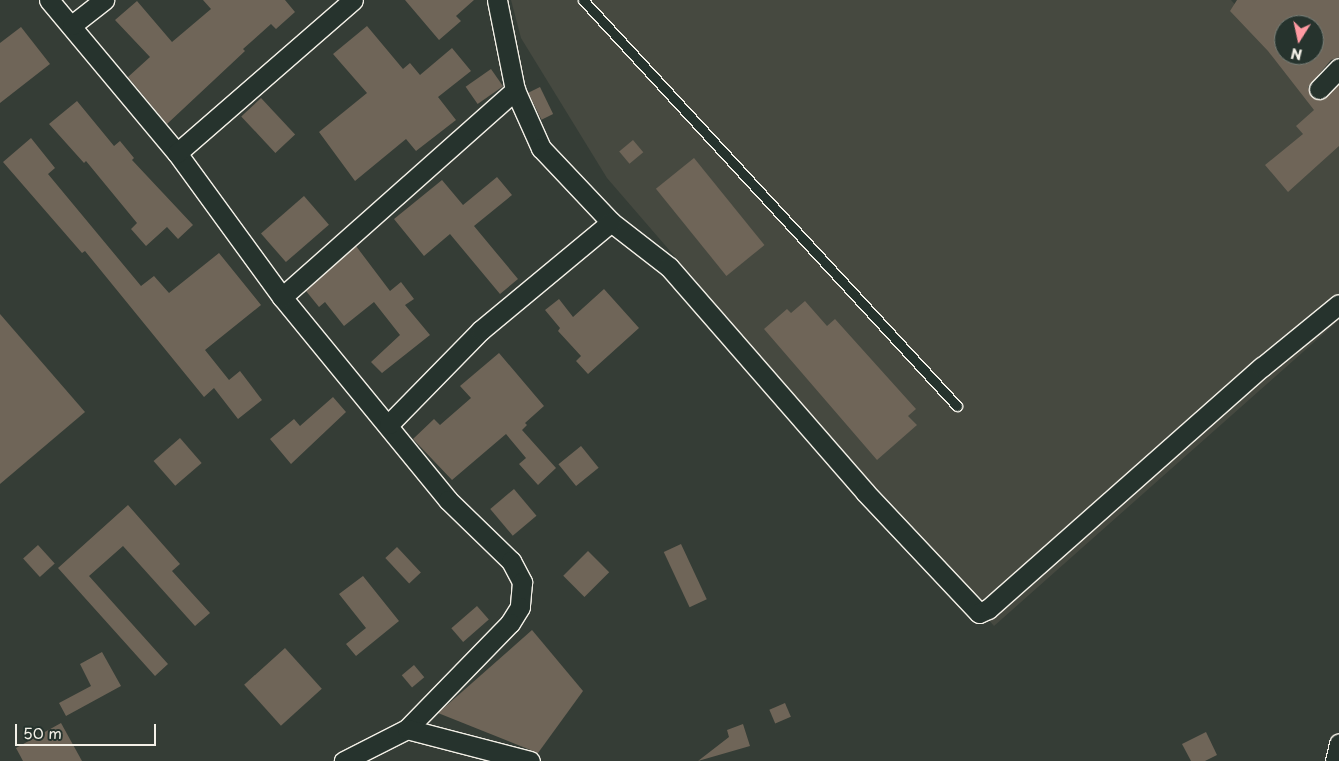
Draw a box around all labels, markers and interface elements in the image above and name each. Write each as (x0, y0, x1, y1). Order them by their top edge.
north arrow (1274, 15, 1324, 65)
text: N (1289, 43, 1304, 66)
scale bar (18, 714, 159, 746)
text: 50 m (23, 721, 62, 744)

